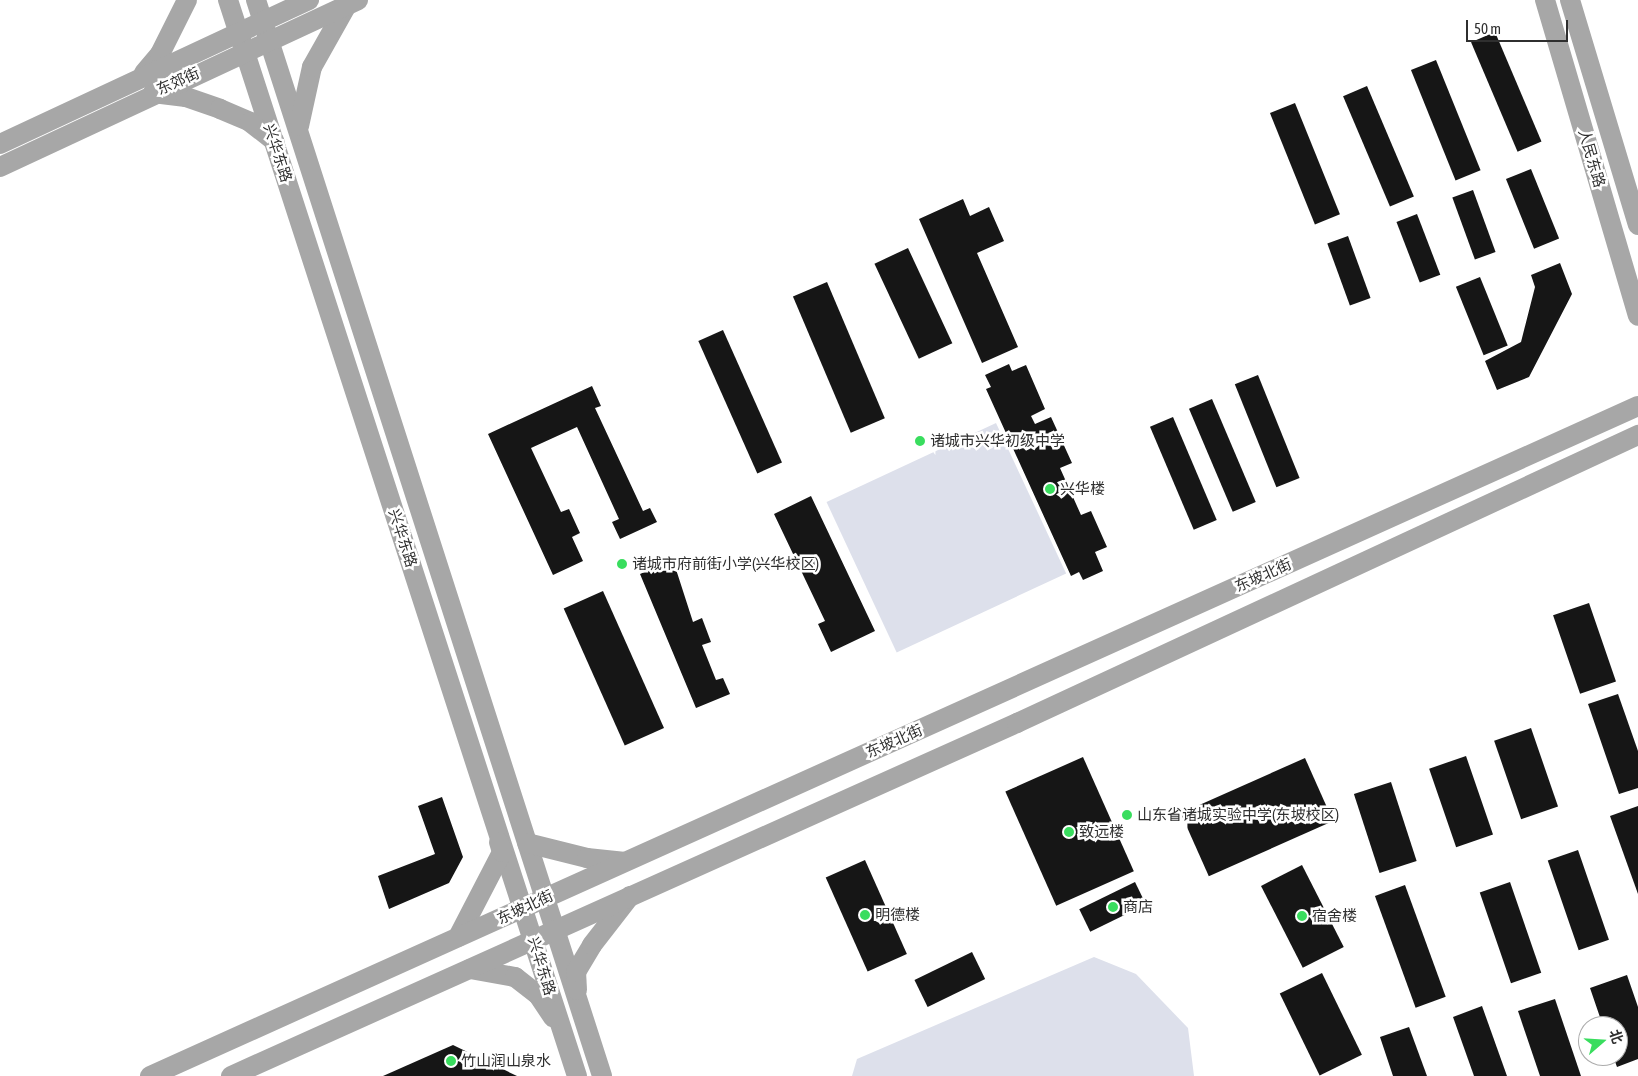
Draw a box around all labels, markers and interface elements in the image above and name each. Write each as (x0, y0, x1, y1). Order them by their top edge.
scale bar (1468, 10, 1570, 42)
text: 50 m (1474, 20, 1501, 37)
street label: 东郊街 (154, 64, 202, 98)
street label: 兴华东路 (260, 122, 296, 184)
street label: 人民东路 (1575, 127, 1609, 189)
place label: 诸城市兴华初级中学 (930, 432, 1065, 450)
marker: 诸城市兴华初级中学 (914, 435, 926, 447)
place label: 兴华楼 (1060, 480, 1105, 498)
marker: 兴华楼 (1044, 483, 1056, 495)
street label: 兴华东路 (385, 507, 421, 569)
place label: 诸城市府前街小学(兴华校区) (632, 555, 819, 573)
street label: 东坡北街 (1232, 555, 1294, 595)
marker: 诸城市府前街小学(兴华校区) (616, 558, 628, 570)
street label: 东坡北街 (863, 721, 925, 761)
place label: 山东省诸城实验中学(东坡校区) (1137, 806, 1339, 824)
marker: 山东省诸城实验中学(东坡校区) (1121, 809, 1133, 821)
place label: 致远楼 (1079, 823, 1124, 841)
marker: 致远楼 (1063, 826, 1075, 838)
street label: 东坡北街 (494, 886, 556, 928)
place label: 商店 (1123, 898, 1153, 916)
marker: 商店 (1107, 901, 1119, 913)
place label: 明德楼 (875, 906, 920, 924)
place label: 宿舍楼 (1312, 907, 1357, 925)
marker: 明德楼 (859, 909, 871, 921)
marker: 宿舍楼 (1296, 910, 1308, 922)
street label: 兴华东路 (525, 935, 559, 997)
north arrow (1578, 1016, 1628, 1066)
text: 北 (1606, 1027, 1626, 1046)
place label: 竹山润山泉水 (461, 1052, 551, 1070)
marker: 竹山润山泉水 (445, 1055, 457, 1067)

